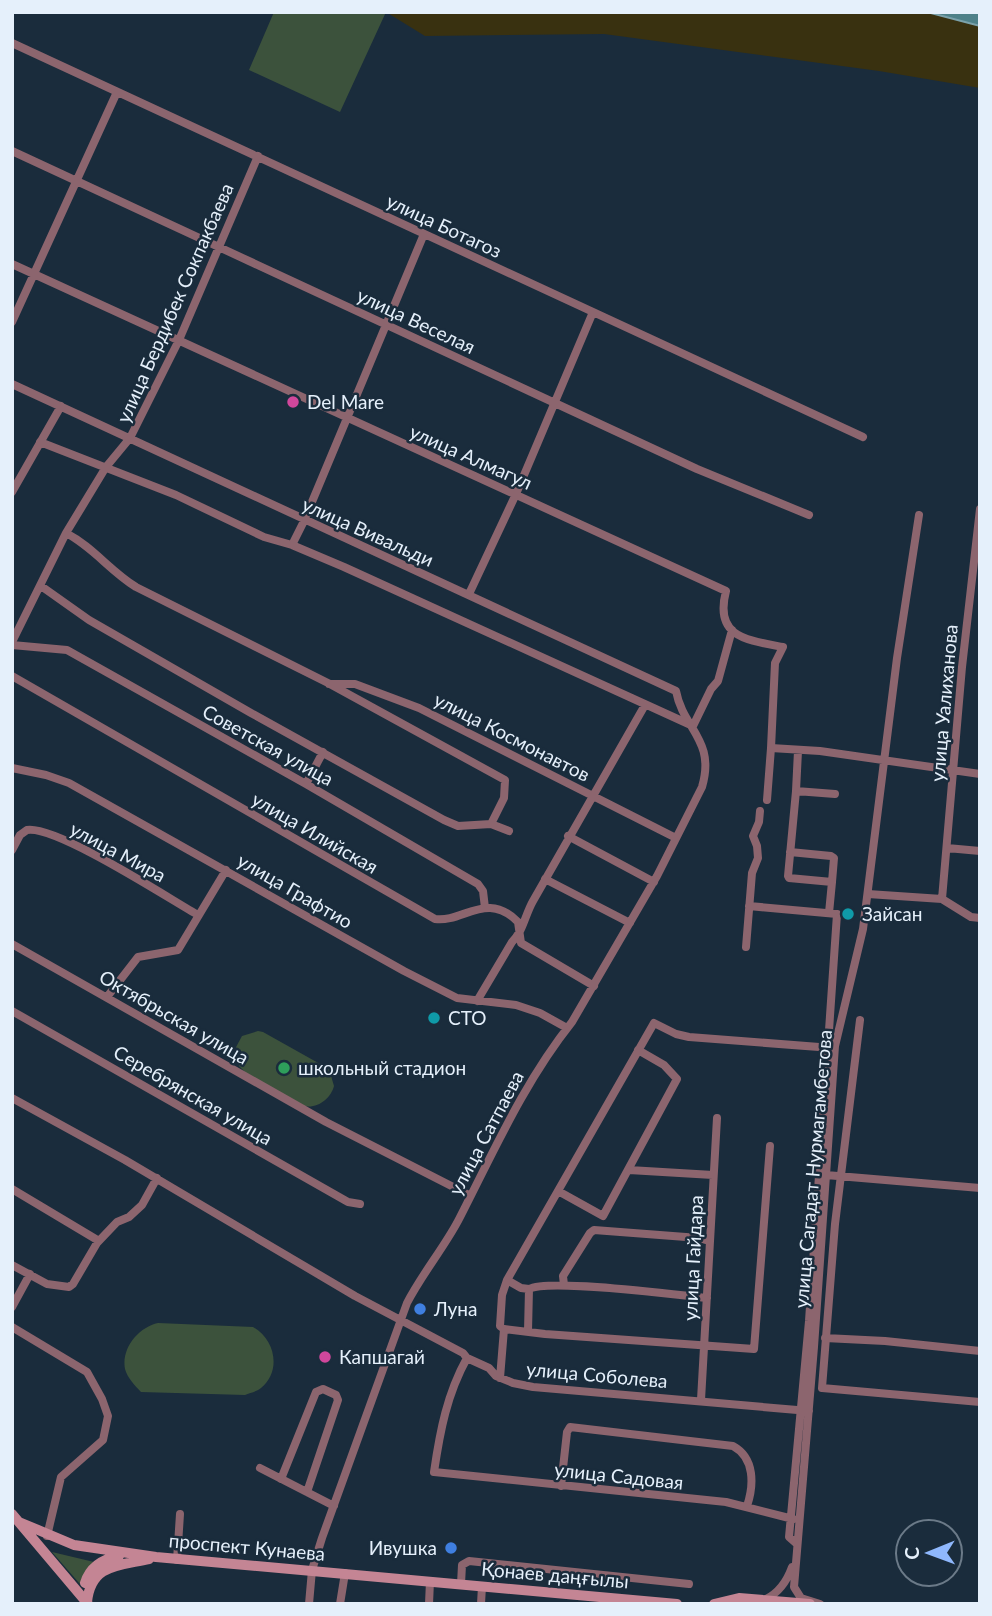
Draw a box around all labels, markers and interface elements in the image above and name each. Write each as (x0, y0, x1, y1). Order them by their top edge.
street label: улица Бердибек Сокпакбаева (111, 179, 238, 426)
street label: улица Ботагоз (383, 189, 505, 262)
street label: улица Веселая (353, 283, 479, 358)
place label: Del Mare (307, 390, 384, 413)
marker: Del Mare (285, 394, 301, 410)
street label: улица Алмагул (406, 419, 536, 494)
street label: улица Вивальди (299, 492, 438, 571)
street label: улица Уалиханова (925, 623, 962, 783)
street label: улица Космонавтов (431, 687, 594, 786)
street label: Советская улица (199, 699, 338, 790)
street label: улица Илийская (248, 787, 382, 878)
street label: улица Мира (66, 817, 170, 886)
street label: улица Графтио (234, 848, 357, 933)
place label: Зайсан (862, 902, 922, 925)
marker: Зайсан (840, 906, 856, 922)
street label: Октябрьская улица (95, 964, 253, 1069)
place label: СТО (448, 1006, 487, 1029)
marker: СТО (426, 1010, 442, 1026)
street label: улица Сагадат Нурмагамбетова (789, 1029, 836, 1309)
street label: Серебрянская улица (110, 1040, 277, 1149)
place label: школьный стадион (298, 1056, 466, 1079)
marker: школьный стадион (276, 1060, 292, 1076)
street label: улица Сатпаева (443, 1067, 528, 1199)
street label: улица Гайдара (678, 1195, 707, 1321)
place label: Луна (433, 1297, 478, 1320)
marker: Луна (412, 1301, 428, 1317)
place label: Капшагай (339, 1345, 425, 1368)
marker: Капшагай (317, 1349, 333, 1365)
street label: улица Соболева (525, 1357, 669, 1392)
street label: улица Садовая (553, 1457, 685, 1494)
north arrow (894, 1518, 964, 1588)
street label: проспект Кунаева (168, 1528, 326, 1565)
place label: Ивушка (369, 1536, 437, 1559)
marker: Ивушка (443, 1540, 459, 1556)
text: С (900, 1546, 923, 1560)
street label: Қонаев даңғылы (480, 1557, 630, 1592)

